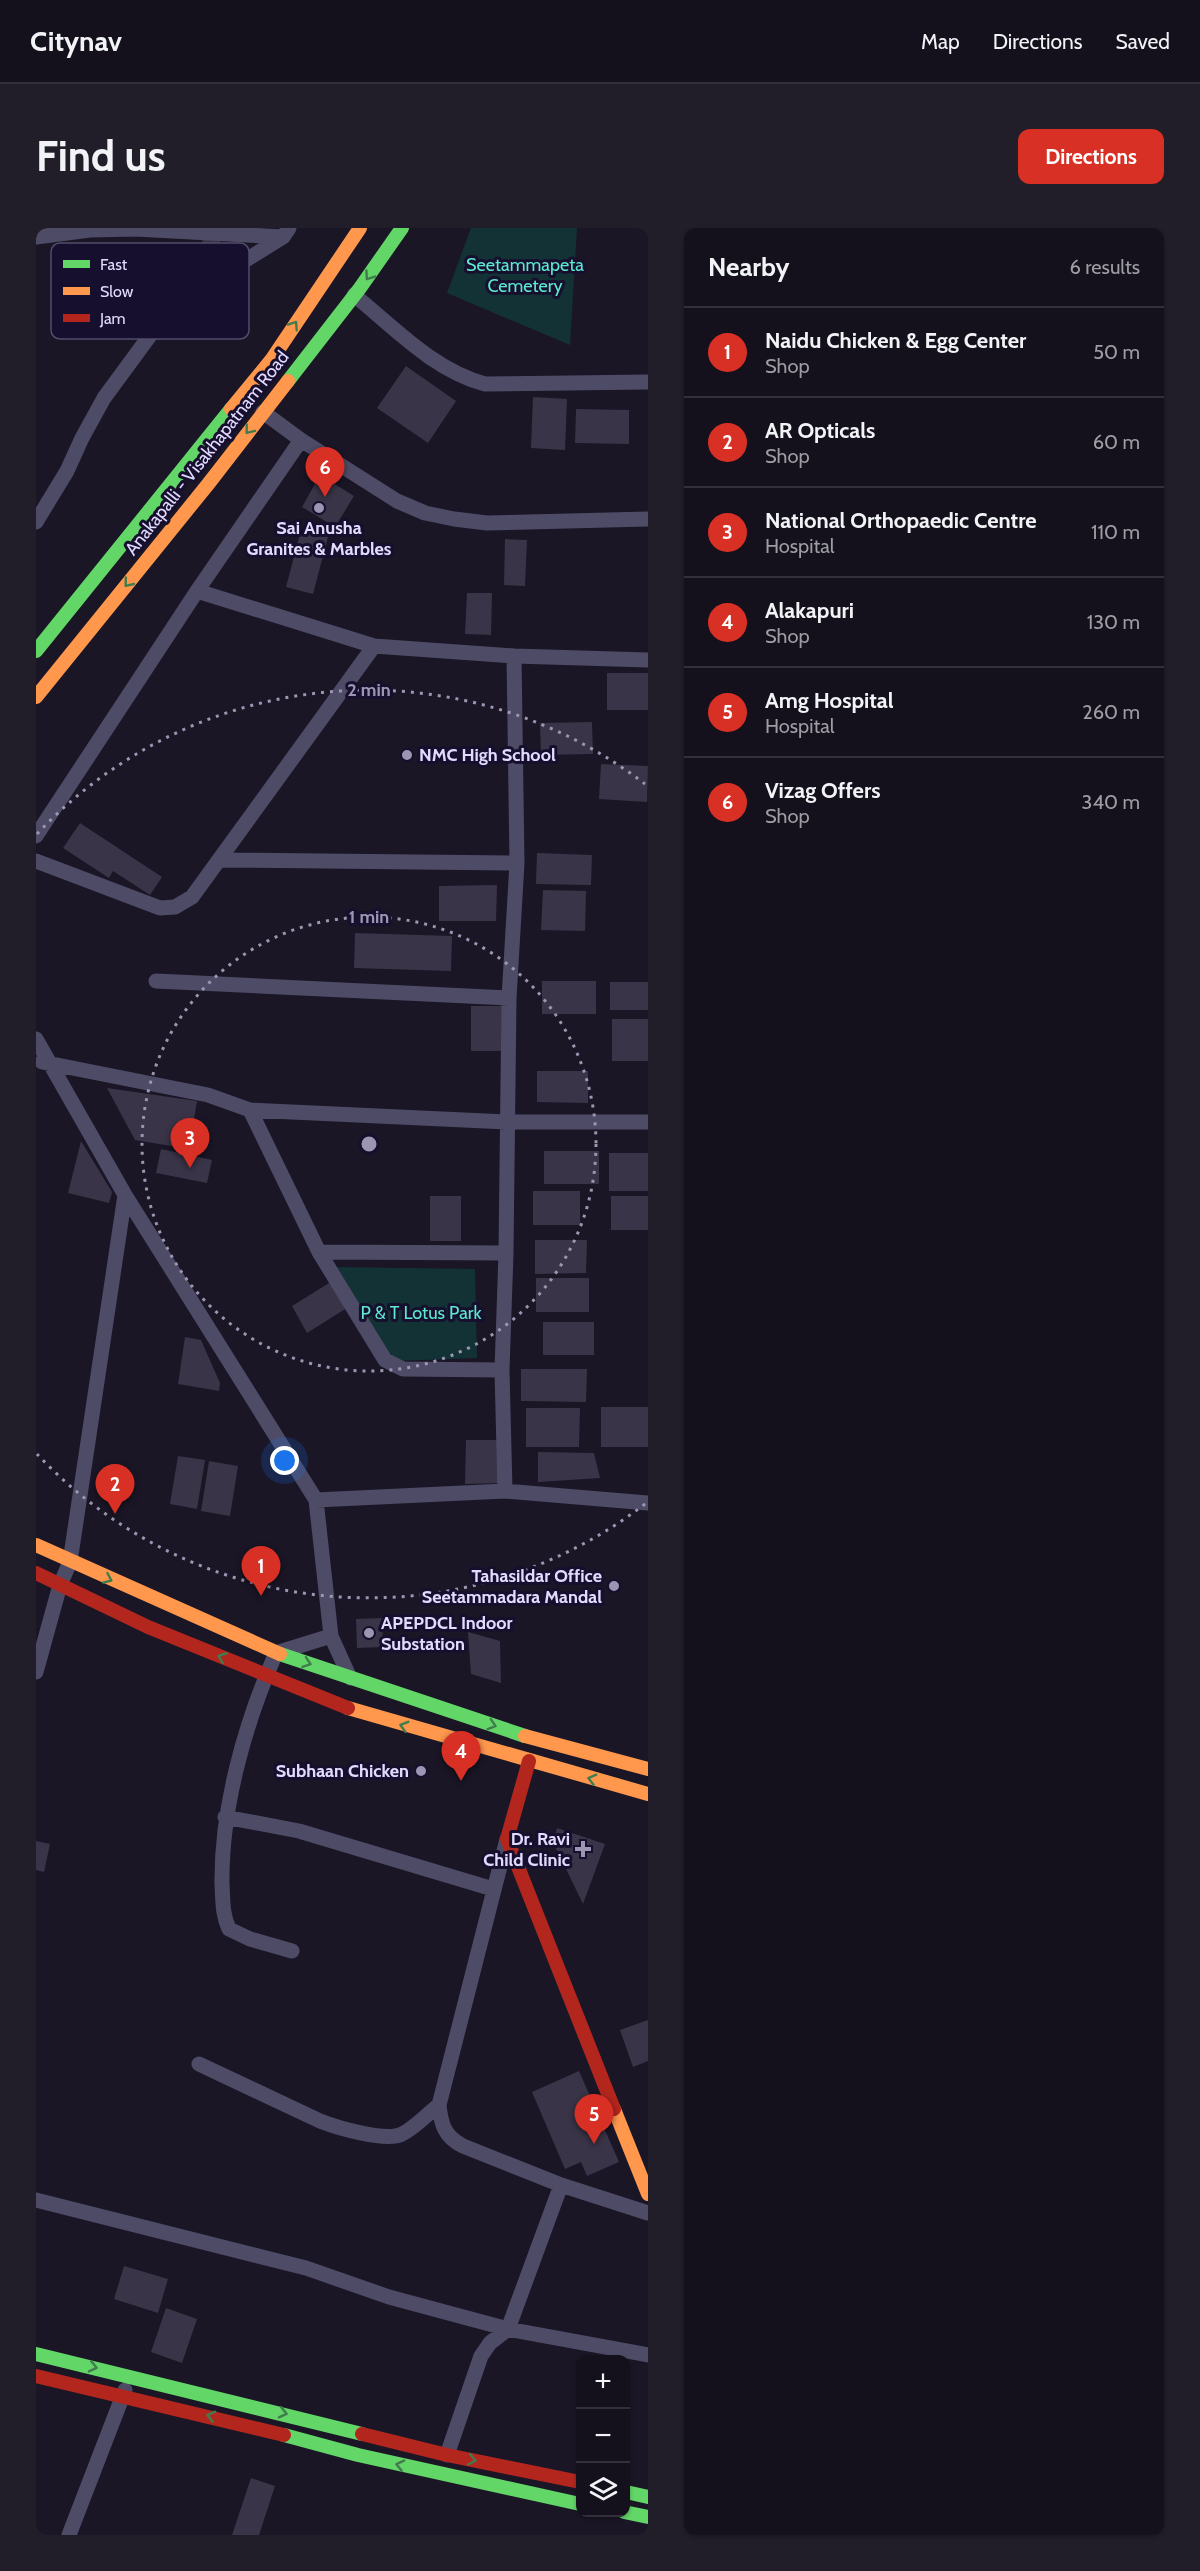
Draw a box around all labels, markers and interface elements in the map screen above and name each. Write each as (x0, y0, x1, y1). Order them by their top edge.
text: Citynav (30, 24, 122, 58)
text: Map (921, 29, 960, 54)
text: Directions (993, 29, 1082, 54)
text: Saved (1115, 29, 1170, 54)
button: Directions (1018, 129, 1164, 184)
text: Find us (36, 130, 165, 182)
legend (51, 243, 249, 339)
text: Nearby (708, 251, 789, 283)
park label: Seetammapeta Cemetery (466, 254, 584, 297)
text: Fast (100, 255, 128, 274)
text: 6 results (1069, 255, 1140, 279)
one-way arrow (365, 269, 376, 280)
text: Slow (100, 282, 134, 301)
text: Jam (99, 309, 126, 328)
one-way arrow (287, 321, 298, 332)
text: Naidu Chicken & Egg Center (765, 327, 1026, 354)
text: 1 (724, 340, 731, 364)
text: 50 m (1093, 340, 1140, 364)
street label: Anakapalli - Visakhapatnam Road (120, 346, 294, 560)
text: Shop (765, 354, 810, 378)
text: AR Opticals (765, 417, 875, 444)
one-way arrow (246, 423, 257, 434)
text: 2 (722, 430, 733, 454)
text: 60 m (1093, 430, 1140, 454)
text: Shop (765, 444, 810, 468)
pin: 6 (306, 448, 344, 497)
marker: Sai Anusha Granites & Marbles (312, 501, 326, 515)
text: National Orthopaedic Centre (765, 507, 1037, 534)
place label: Sai Anusha Granites & Marbles (247, 517, 392, 560)
text: 3 (722, 520, 733, 544)
text: 110 m (1091, 520, 1140, 544)
text: Hospital (765, 534, 835, 558)
one-way arrow (124, 576, 135, 587)
text: Alakapuri (765, 597, 854, 624)
text: 4 (721, 610, 734, 634)
text: 130 m (1087, 610, 1140, 634)
text: Shop (765, 624, 810, 648)
text: 2 min (347, 679, 391, 701)
text: Amg Hospital (765, 687, 894, 714)
text: 5 (722, 700, 733, 724)
text: 260 m (1082, 700, 1140, 724)
text: Hospital (765, 714, 835, 738)
place label: NMC High School (419, 744, 556, 766)
marker: NMC High School (400, 748, 414, 762)
text: Vizag Offers (765, 777, 880, 804)
text: 6 (722, 790, 733, 814)
text: 340 m (1082, 790, 1140, 814)
text: Shop (765, 804, 810, 828)
text: 1 min (349, 906, 389, 928)
pin: 3 (170, 1118, 210, 1168)
centre of rings (359, 1134, 379, 1154)
park label: P & T Lotus Park (360, 1302, 482, 1324)
your location (270, 1446, 299, 1475)
pin: 2 (96, 1464, 134, 1514)
pin: 1 (242, 1546, 280, 1596)
place label: Tahasildar Office Seetammadara Mandal (422, 1565, 602, 1608)
one-way arrow (101, 1572, 112, 1584)
marker: Tahasildar Office Seetammadara Mandal (607, 1579, 621, 1593)
place label: APEPDCL Indoor Substation (381, 1612, 513, 1655)
marker: APEPDCL Indoor Substation (362, 1626, 376, 1640)
one-way arrow (217, 1652, 228, 1664)
one-way arrow (301, 1656, 311, 1669)
one-way arrow (486, 1717, 497, 1730)
one-way arrow (399, 1720, 409, 1733)
pin: 4 (442, 1732, 480, 1781)
place label: Subhaan Chicken (276, 1760, 409, 1782)
marker: Subhaan Chicken (414, 1764, 428, 1778)
one-way arrow (587, 1774, 597, 1786)
place label: Dr. Ravi Child Clinic (483, 1828, 570, 1871)
marker: Dr. Ravi Child Clinic (574, 1840, 592, 1858)
pin: 5 (574, 2094, 614, 2144)
map controls (576, 2355, 630, 2517)
button: + (576, 2355, 630, 2409)
one-way arrow (88, 2360, 98, 2373)
one-way arrow (277, 2405, 287, 2418)
button: − (576, 2409, 630, 2463)
one-way arrow (207, 2411, 217, 2424)
one-way arrow (467, 2453, 477, 2466)
one-way arrow (395, 2459, 405, 2472)
button: layers (576, 2463, 630, 2517)

